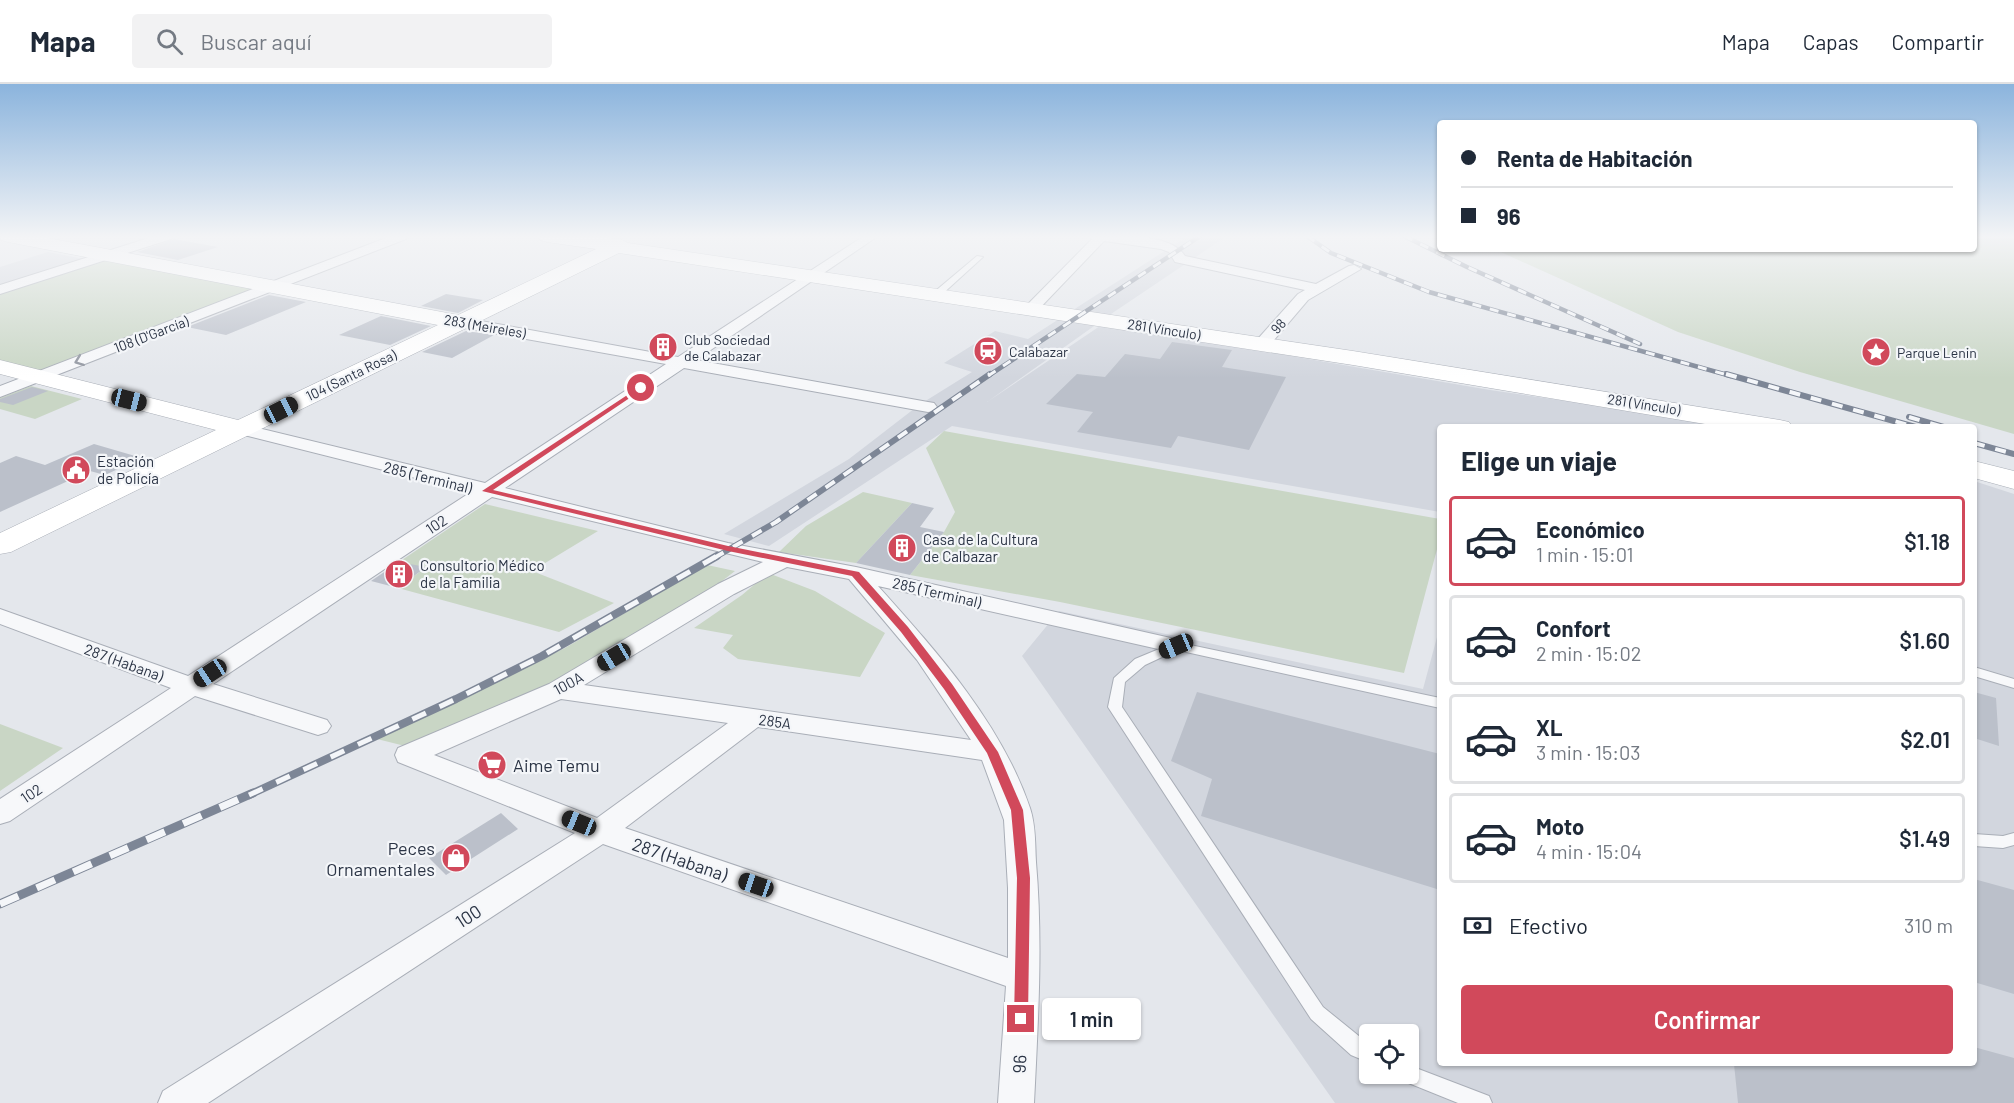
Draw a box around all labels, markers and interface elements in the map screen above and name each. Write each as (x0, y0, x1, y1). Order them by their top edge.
search box (132, 14, 552, 68)
text: Mapa (30, 24, 96, 58)
icon: search (153, 25, 186, 58)
text: Buscar aquí (201, 28, 311, 54)
text: Mapa (1722, 29, 1770, 54)
text: Capas (1803, 29, 1859, 54)
text: Compartir (1892, 29, 1984, 54)
text: Renta de Habitación (1497, 145, 1693, 171)
text: 96 (1497, 203, 1521, 229)
street label: 283 (Meireles) (443, 310, 528, 342)
street label: 108 (D'García) (111, 312, 191, 356)
street label: 281 (Vínculo) (1126, 315, 1202, 343)
street label: 98 (1267, 315, 1289, 337)
building icon: Club Sociedad de Calabazar (647, 331, 679, 363)
place label: Club Sociedad de Calabazar (684, 331, 770, 364)
station icon: Calabazar (972, 335, 1004, 367)
place icon: Parque Lenin (1860, 336, 1892, 368)
place label: Calabazar (1009, 343, 1068, 360)
place label: Parque Lenin (1897, 344, 1977, 361)
street label: 104 (Santa Rosa) (303, 346, 399, 404)
one-way arrow (74, 354, 85, 366)
route start (627, 374, 654, 401)
car (109, 387, 149, 413)
street label: 281 (Vínculo) (1606, 390, 1682, 418)
car (261, 394, 301, 426)
text: Elige un viaje (1461, 444, 1617, 476)
place label: Estación de Policía (97, 452, 159, 487)
public building icon: Estación de Policía (60, 454, 92, 486)
street label: 285 (Terminal) (382, 457, 474, 497)
street label: 102 (422, 511, 450, 537)
icon: car (1464, 514, 1518, 568)
text: Económico (1536, 516, 1645, 542)
text: $1.18 (1904, 528, 1950, 554)
place label: Casa de la Cultura de Calbazar (923, 530, 1038, 565)
building icon: Casa de la Cultura de Calbazar (886, 532, 918, 564)
text: 1 min · 15:01 (1536, 542, 1633, 566)
place label: Consultorio Médico de la Familia (420, 556, 545, 591)
building icon: Consultorio Médico de la Familia (383, 558, 415, 590)
street label: 285 (Terminal) (891, 573, 983, 611)
icon: car (1464, 613, 1518, 667)
text: Confort (1536, 615, 1611, 641)
text: $1.60 (1900, 627, 1950, 653)
car (1156, 631, 1196, 661)
street label: 287 (Habana) (82, 639, 166, 685)
car (594, 640, 634, 674)
text: 2 min · 15:02 (1536, 641, 1641, 665)
car (190, 656, 230, 690)
street label: 100A (550, 668, 586, 698)
street label: 285A (758, 710, 792, 732)
icon: car (1464, 712, 1518, 766)
text: XL (1536, 714, 1562, 740)
text: $2.01 (1900, 726, 1950, 752)
text: 3 min · 15:03 (1536, 740, 1641, 764)
supermarket icon: Aime Temu (476, 749, 508, 781)
place label: Aime Temu (513, 754, 600, 776)
street label: 102 (17, 779, 45, 807)
car (559, 808, 599, 838)
icon: car (1464, 811, 1518, 865)
text: Moto (1536, 813, 1584, 839)
text: $1.49 (1899, 825, 1950, 851)
street label: 287 (Habana) (629, 832, 731, 886)
place label: Peces Ornamentales (326, 837, 435, 880)
text: 4 min · 15:04 (1536, 839, 1642, 863)
shop icon: Peces Ornamentales (440, 842, 472, 874)
car (736, 871, 776, 899)
street label: 100 (451, 900, 485, 932)
icon: cash (1461, 909, 1494, 942)
text: Efectivo (1509, 912, 1588, 938)
text: 310 m (1904, 913, 1953, 937)
button: Confirmar (1461, 985, 1953, 1054)
callout: 1 min (1042, 998, 1141, 1040)
route end (1007, 1005, 1034, 1032)
text: 1 min (1070, 1007, 1113, 1031)
map controls (1359, 1024, 1419, 1084)
button: locate (1359, 1024, 1419, 1084)
street label: 96 (1008, 1054, 1030, 1074)

